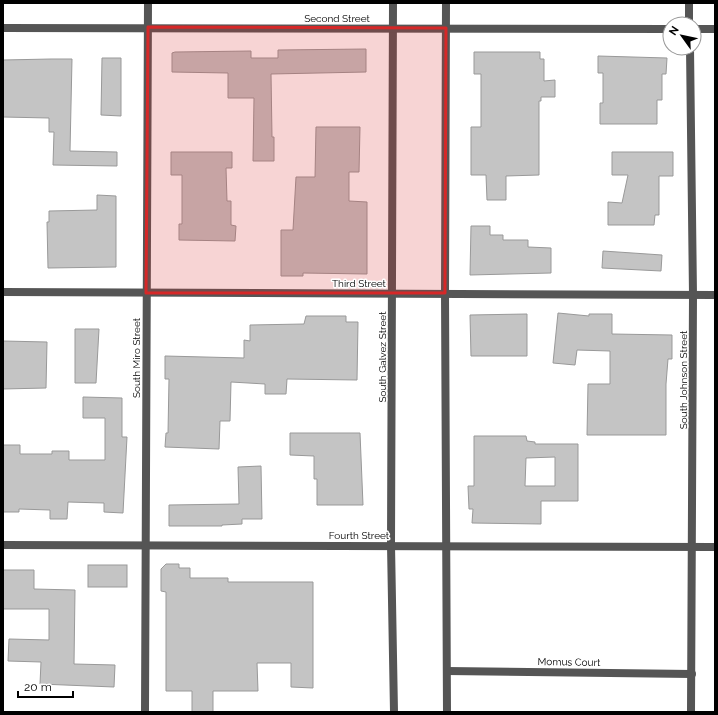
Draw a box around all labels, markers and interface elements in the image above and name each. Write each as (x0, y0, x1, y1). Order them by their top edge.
street label: Second Street (304, 13, 370, 24)
north arrow (662, 16, 702, 56)
text: N (666, 24, 682, 38)
street label: Third Street (332, 278, 387, 289)
street label: South Galvez Street (377, 311, 388, 403)
street label: South Miro Street (131, 317, 142, 398)
street label: South Johnson Street (678, 330, 689, 429)
street label: Fourth Street (329, 530, 390, 541)
street label: Momus Court (538, 656, 601, 668)
scale bar (18, 673, 73, 699)
text: 20 m (24, 680, 52, 694)

